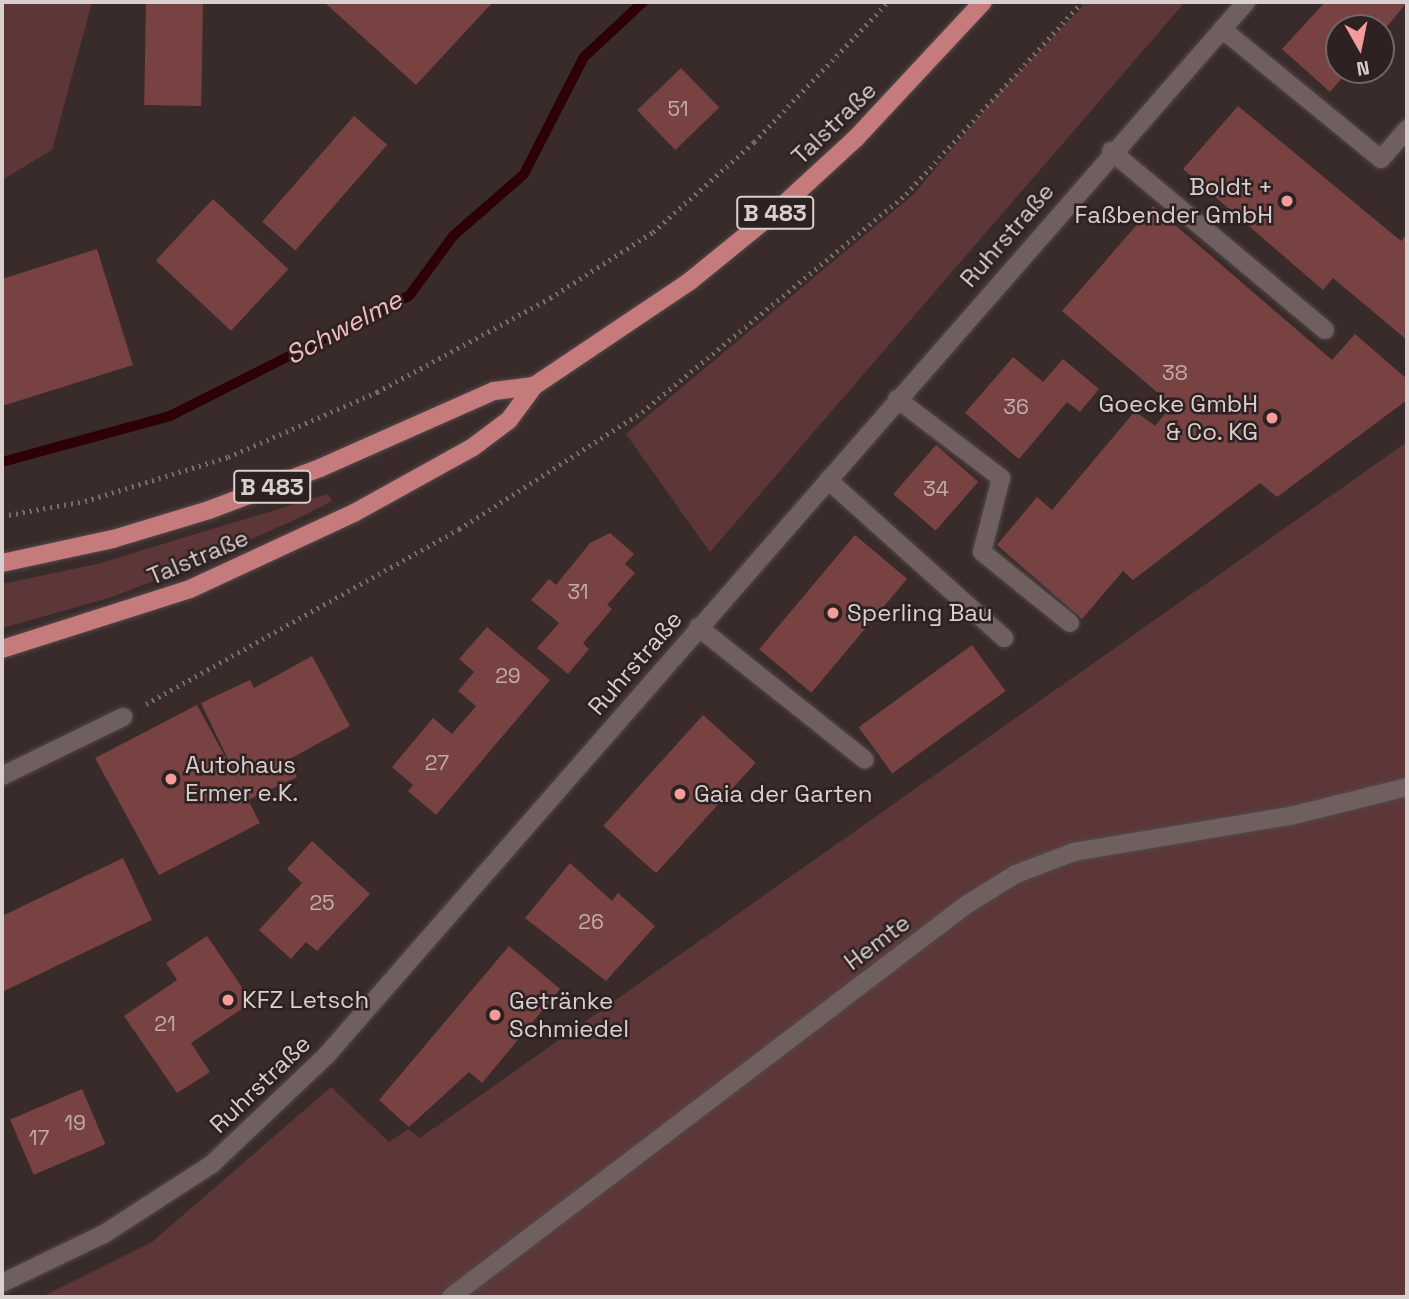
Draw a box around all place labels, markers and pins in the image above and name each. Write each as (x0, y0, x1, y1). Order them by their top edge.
place label: Boldt + Faßbender GmbH (1074, 173, 1273, 229)
marker: Boldt + Faßbender GmbH (1279, 193, 1295, 209)
place label: Goecke GmbH & Co. KG (1098, 390, 1258, 446)
marker: Goecke GmbH & Co. KG (1264, 410, 1280, 426)
place label: Sperling Bau (847, 599, 993, 627)
marker: Sperling Bau (825, 605, 841, 621)
place label: Autohaus Ermer e.K. (185, 751, 298, 807)
marker: Autohaus Ermer e.K. (163, 771, 179, 787)
place label: Gaia der Garten (694, 780, 873, 808)
marker: Gaia der Garten (672, 786, 688, 802)
place label: KFZ Letsch (242, 986, 369, 1014)
place label: Getränke Schmiedel (509, 987, 629, 1043)
marker: KFZ Letsch (220, 992, 236, 1008)
marker: Getränke Schmiedel (487, 1007, 503, 1023)

